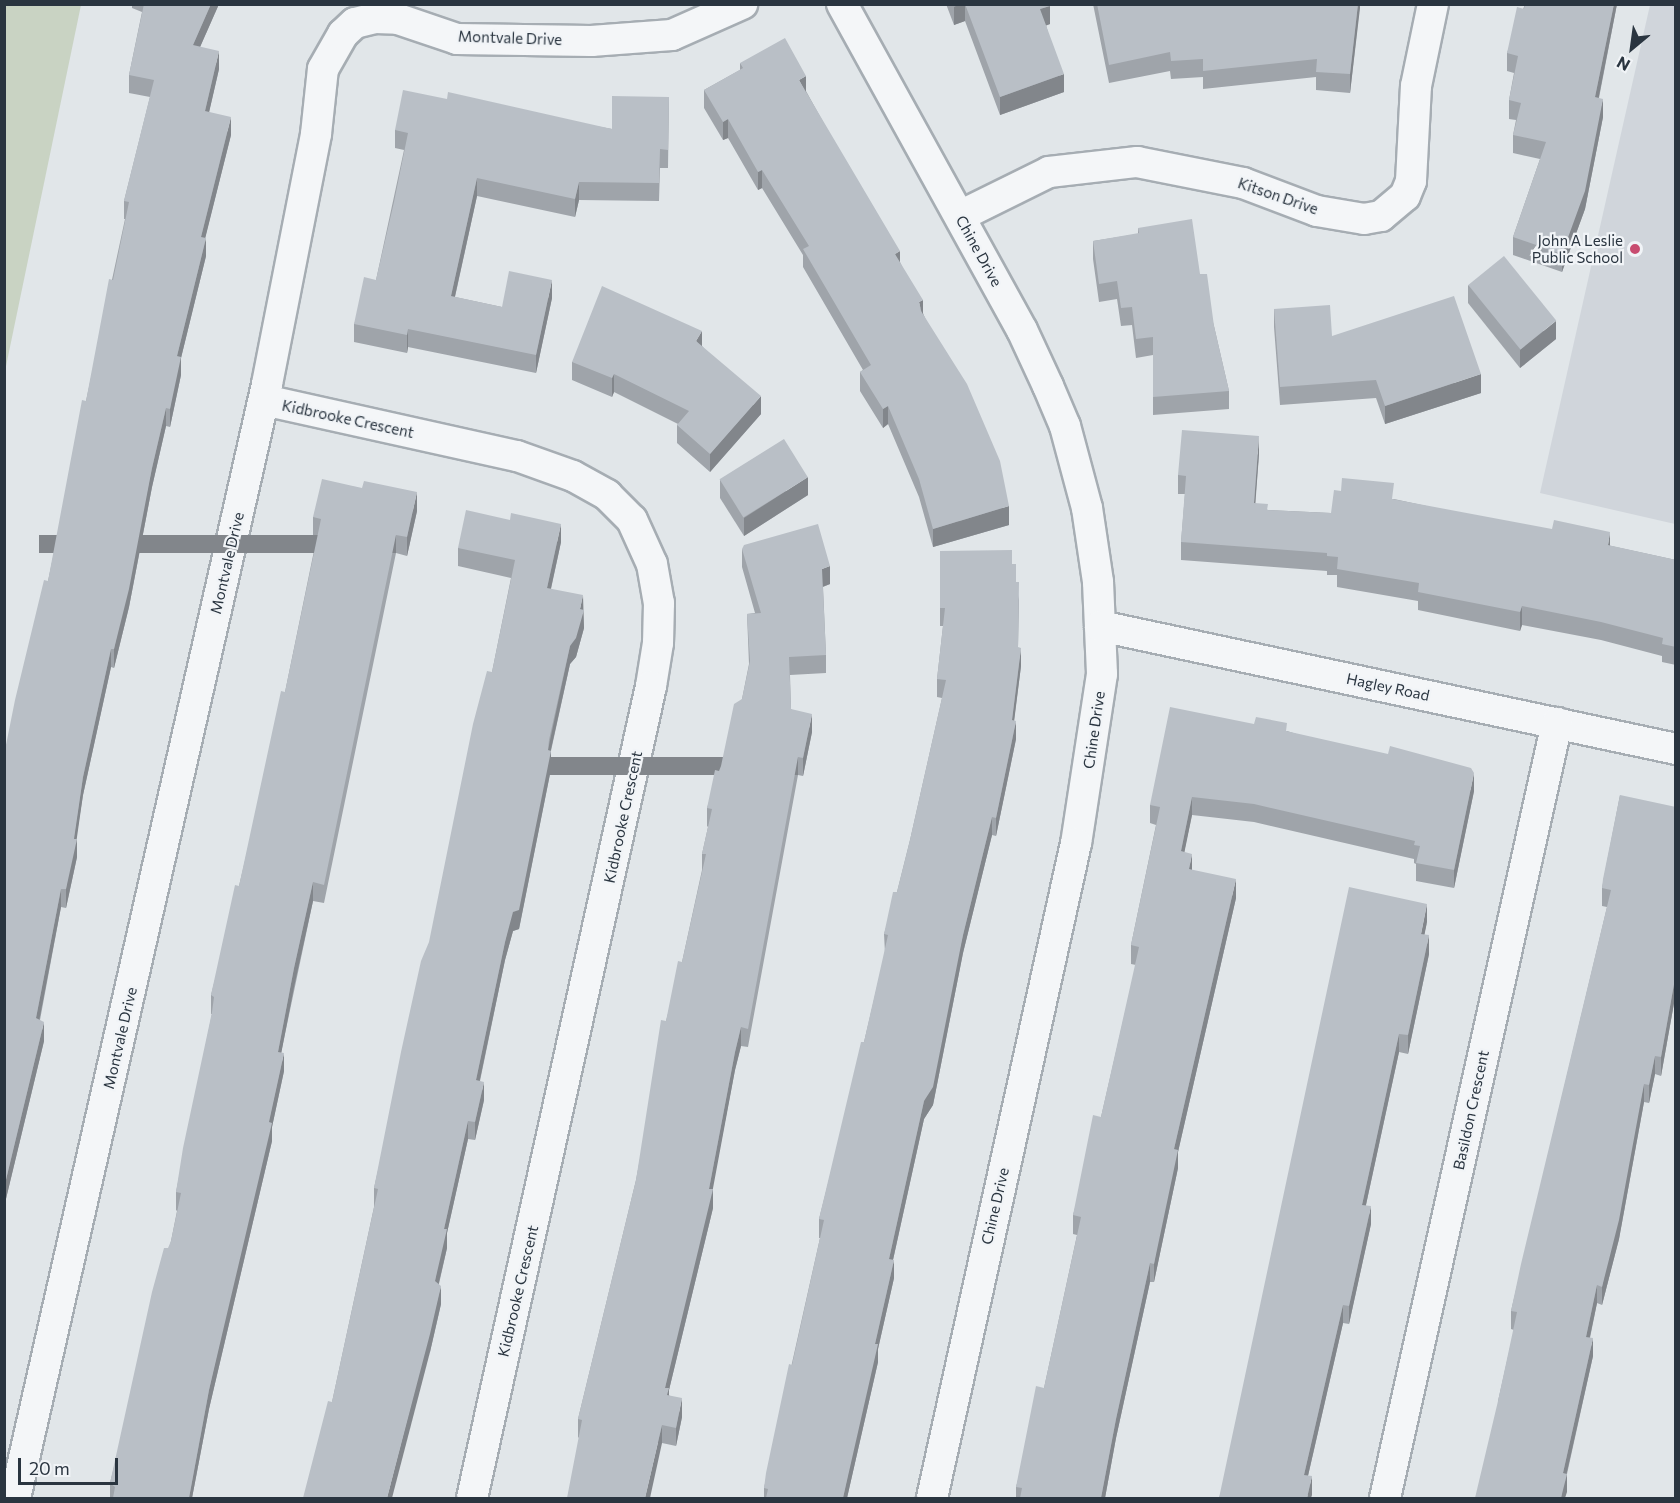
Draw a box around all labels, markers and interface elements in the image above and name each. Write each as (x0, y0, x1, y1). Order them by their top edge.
north arrow (1602, 18, 1662, 78)
street label: Montvale Drive (458, 27, 562, 49)
text: N (1613, 53, 1633, 75)
street label: Kitson Drive (1236, 174, 1320, 218)
street label: Chine Drive (952, 212, 1006, 290)
place label: John A Leslie Public School (1532, 231, 1623, 266)
marker: John A Leslie Public School (1628, 242, 1642, 256)
street label: Kidbrooke Crescent (280, 396, 416, 442)
street label: Montvale Drive (207, 510, 247, 616)
street label: Hagley Road (1345, 669, 1431, 705)
street label: Chine Drive (1080, 690, 1108, 770)
street label: Kidbrooke Crescent (600, 749, 646, 885)
street label: Montvale Drive (100, 985, 140, 1091)
street label: Basildon Crescent (1450, 1048, 1492, 1172)
street label: Chine Drive (977, 1166, 1013, 1246)
street label: Kidbrooke Crescent (494, 1223, 542, 1359)
scale bar (21, 1446, 122, 1484)
text: 20 m (29, 1457, 70, 1479)

